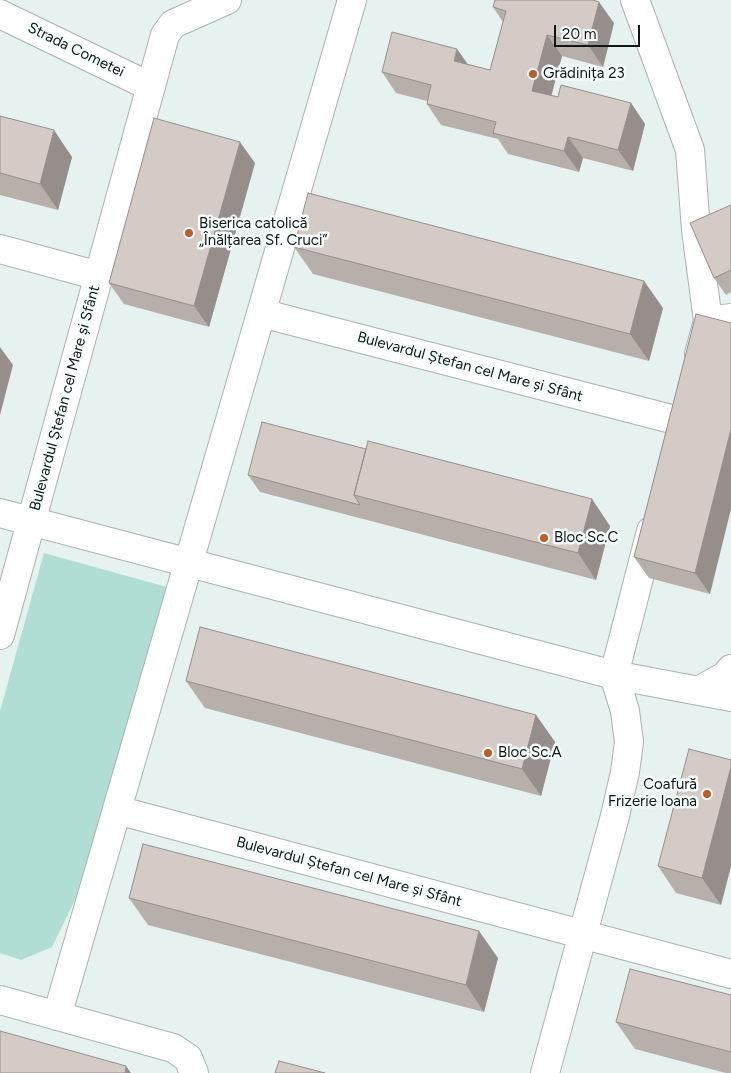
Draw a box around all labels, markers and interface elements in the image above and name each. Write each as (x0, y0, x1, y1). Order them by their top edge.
scale bar (556, 15, 642, 47)
street label: Strada Cometei (25, 19, 127, 81)
text: 20 m (562, 25, 596, 43)
place label: Grădinița 23 (543, 65, 625, 83)
marker: Grădinița 23 (527, 68, 539, 80)
place label: Biserica catolică „Înălțarea Sf. Cruci” (199, 215, 327, 250)
marker: Biserica catolică „Înălțarea Sf. Cruci” (183, 227, 195, 239)
street label: Bulevardul Ștefan cel Mare și Sfânt (26, 283, 104, 513)
street label: Bulevardul Ștefan cel Mare și Sfânt (355, 328, 585, 406)
place label: Bloc Sc.C (554, 529, 618, 547)
marker: Bloc Sc.C (538, 532, 550, 544)
place label: Bloc Sc.A (498, 744, 562, 762)
marker: Bloc Sc.A (482, 747, 494, 759)
place label: Coafură Frizerie Ioana (608, 776, 697, 811)
marker: Coafură Frizerie Ioana (701, 788, 713, 800)
street label: Bulevardul Ștefan cel Mare și Sfânt (234, 833, 464, 911)

